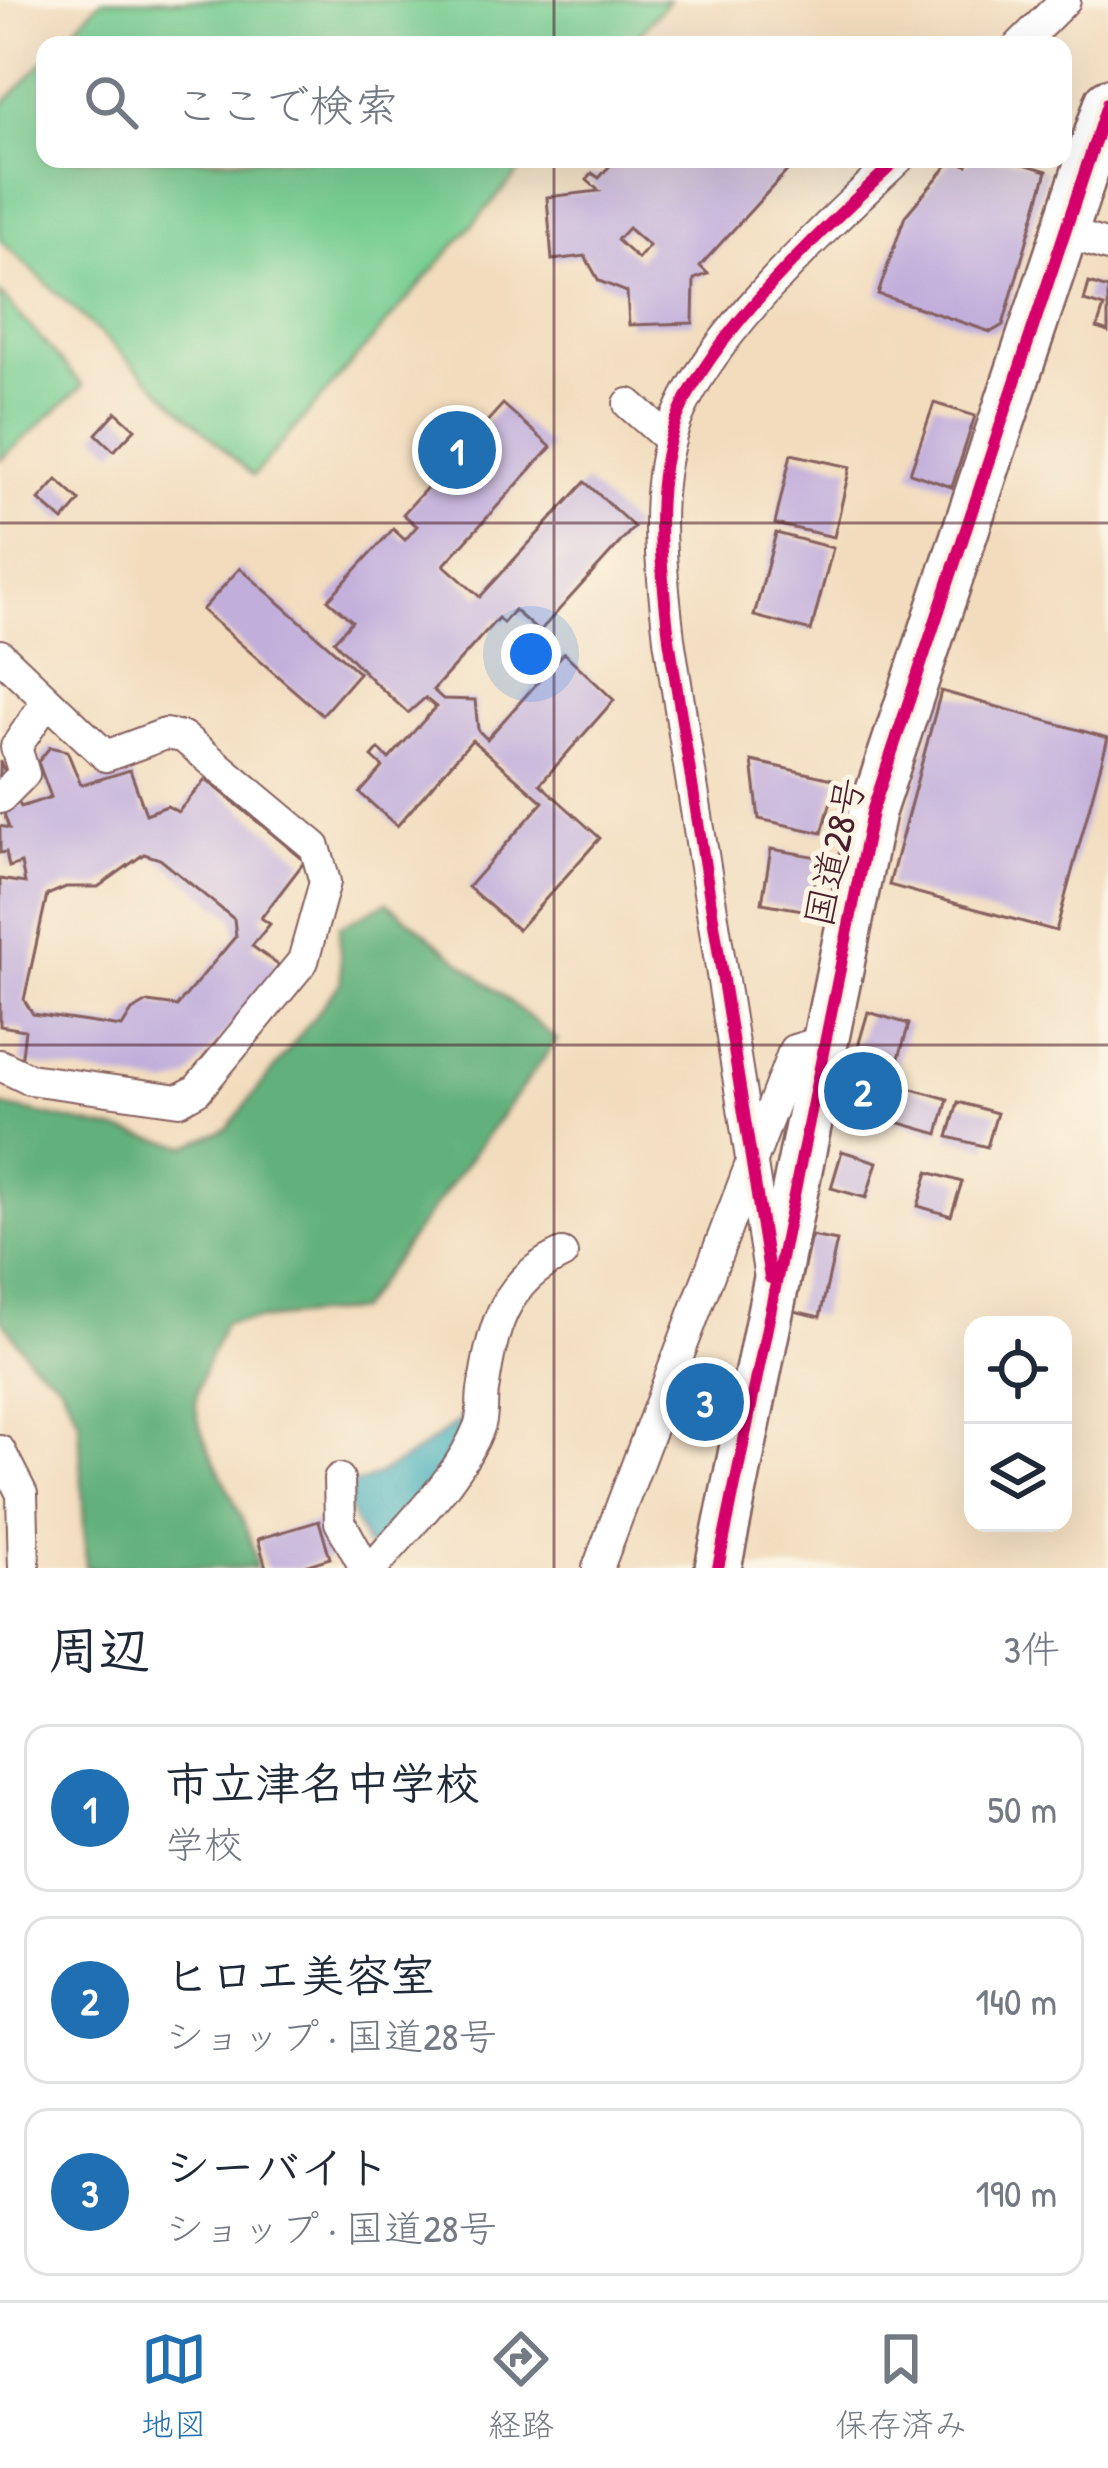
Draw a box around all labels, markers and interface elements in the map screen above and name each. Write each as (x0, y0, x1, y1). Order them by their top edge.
search box (36, 36, 1072, 168)
icon: search (78, 69, 144, 135)
text: ここで検索 (174, 74, 399, 135)
pin: 1 (418, 405, 496, 495)
your location (501, 624, 561, 684)
street label: 国道28号 (791, 772, 876, 932)
pin: 2 (824, 1046, 902, 1136)
map controls (964, 1316, 1072, 1532)
button: locate (964, 1316, 1072, 1424)
pin: 3 (666, 1357, 744, 1447)
button: layers (964, 1424, 1072, 1532)
text: 周辺 (48, 1615, 150, 1684)
text: 3件 (1004, 1622, 1060, 1675)
text: 市立津名中学校 (165, 1752, 480, 1813)
text: 1 (83, 1782, 97, 1835)
text: 50 m (988, 1782, 1057, 1835)
text: 学校 (165, 1817, 243, 1870)
text: ヒロエ美容室 (165, 1944, 435, 2005)
text: 2 (81, 1974, 99, 2027)
text: 140 m (975, 1974, 1057, 2027)
text: ショップ · 国道28号 (165, 2009, 497, 2062)
text: シーバイト (165, 2136, 390, 2197)
text: 3 (81, 2166, 99, 2219)
text: 190 m (976, 2166, 1057, 2219)
text: ショップ · 国道28号 (165, 2201, 497, 2254)
tab: 地図 (141, 2326, 207, 2446)
tab: 経路 (488, 2326, 554, 2446)
tab: 保存済み (835, 2326, 967, 2446)

